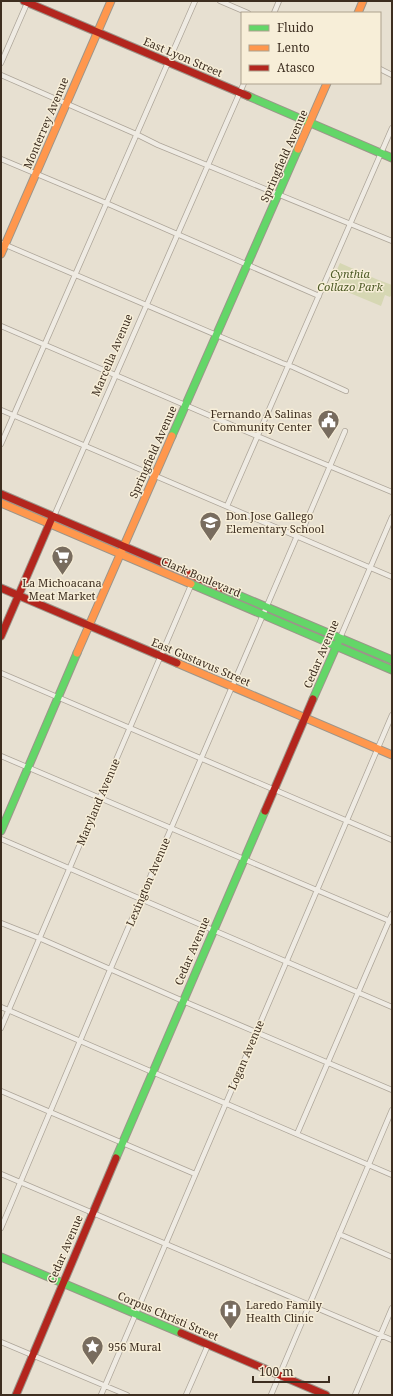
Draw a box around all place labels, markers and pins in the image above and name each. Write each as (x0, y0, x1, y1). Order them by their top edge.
place label: Fernando A Salinas Community Center (211, 406, 313, 434)
public building icon: Fernando A Salinas Community Center (315, 407, 341, 440)
place label: Don Jose Gallego Elementary School (226, 508, 325, 536)
school or university icon: Don Jose Gallego Elementary School (198, 509, 224, 542)
supermarket icon: La Michoacana Meat Market (49, 544, 75, 577)
place label: La Michoacana Meat Market (22, 575, 102, 603)
place label: Laredo Family Health Clinic (246, 1297, 323, 1325)
hospital icon: Laredo Family Health Clinic (218, 1298, 244, 1331)
place icon: 956 Mural (79, 1334, 105, 1367)
place label: 956 Mural (108, 1339, 162, 1354)

